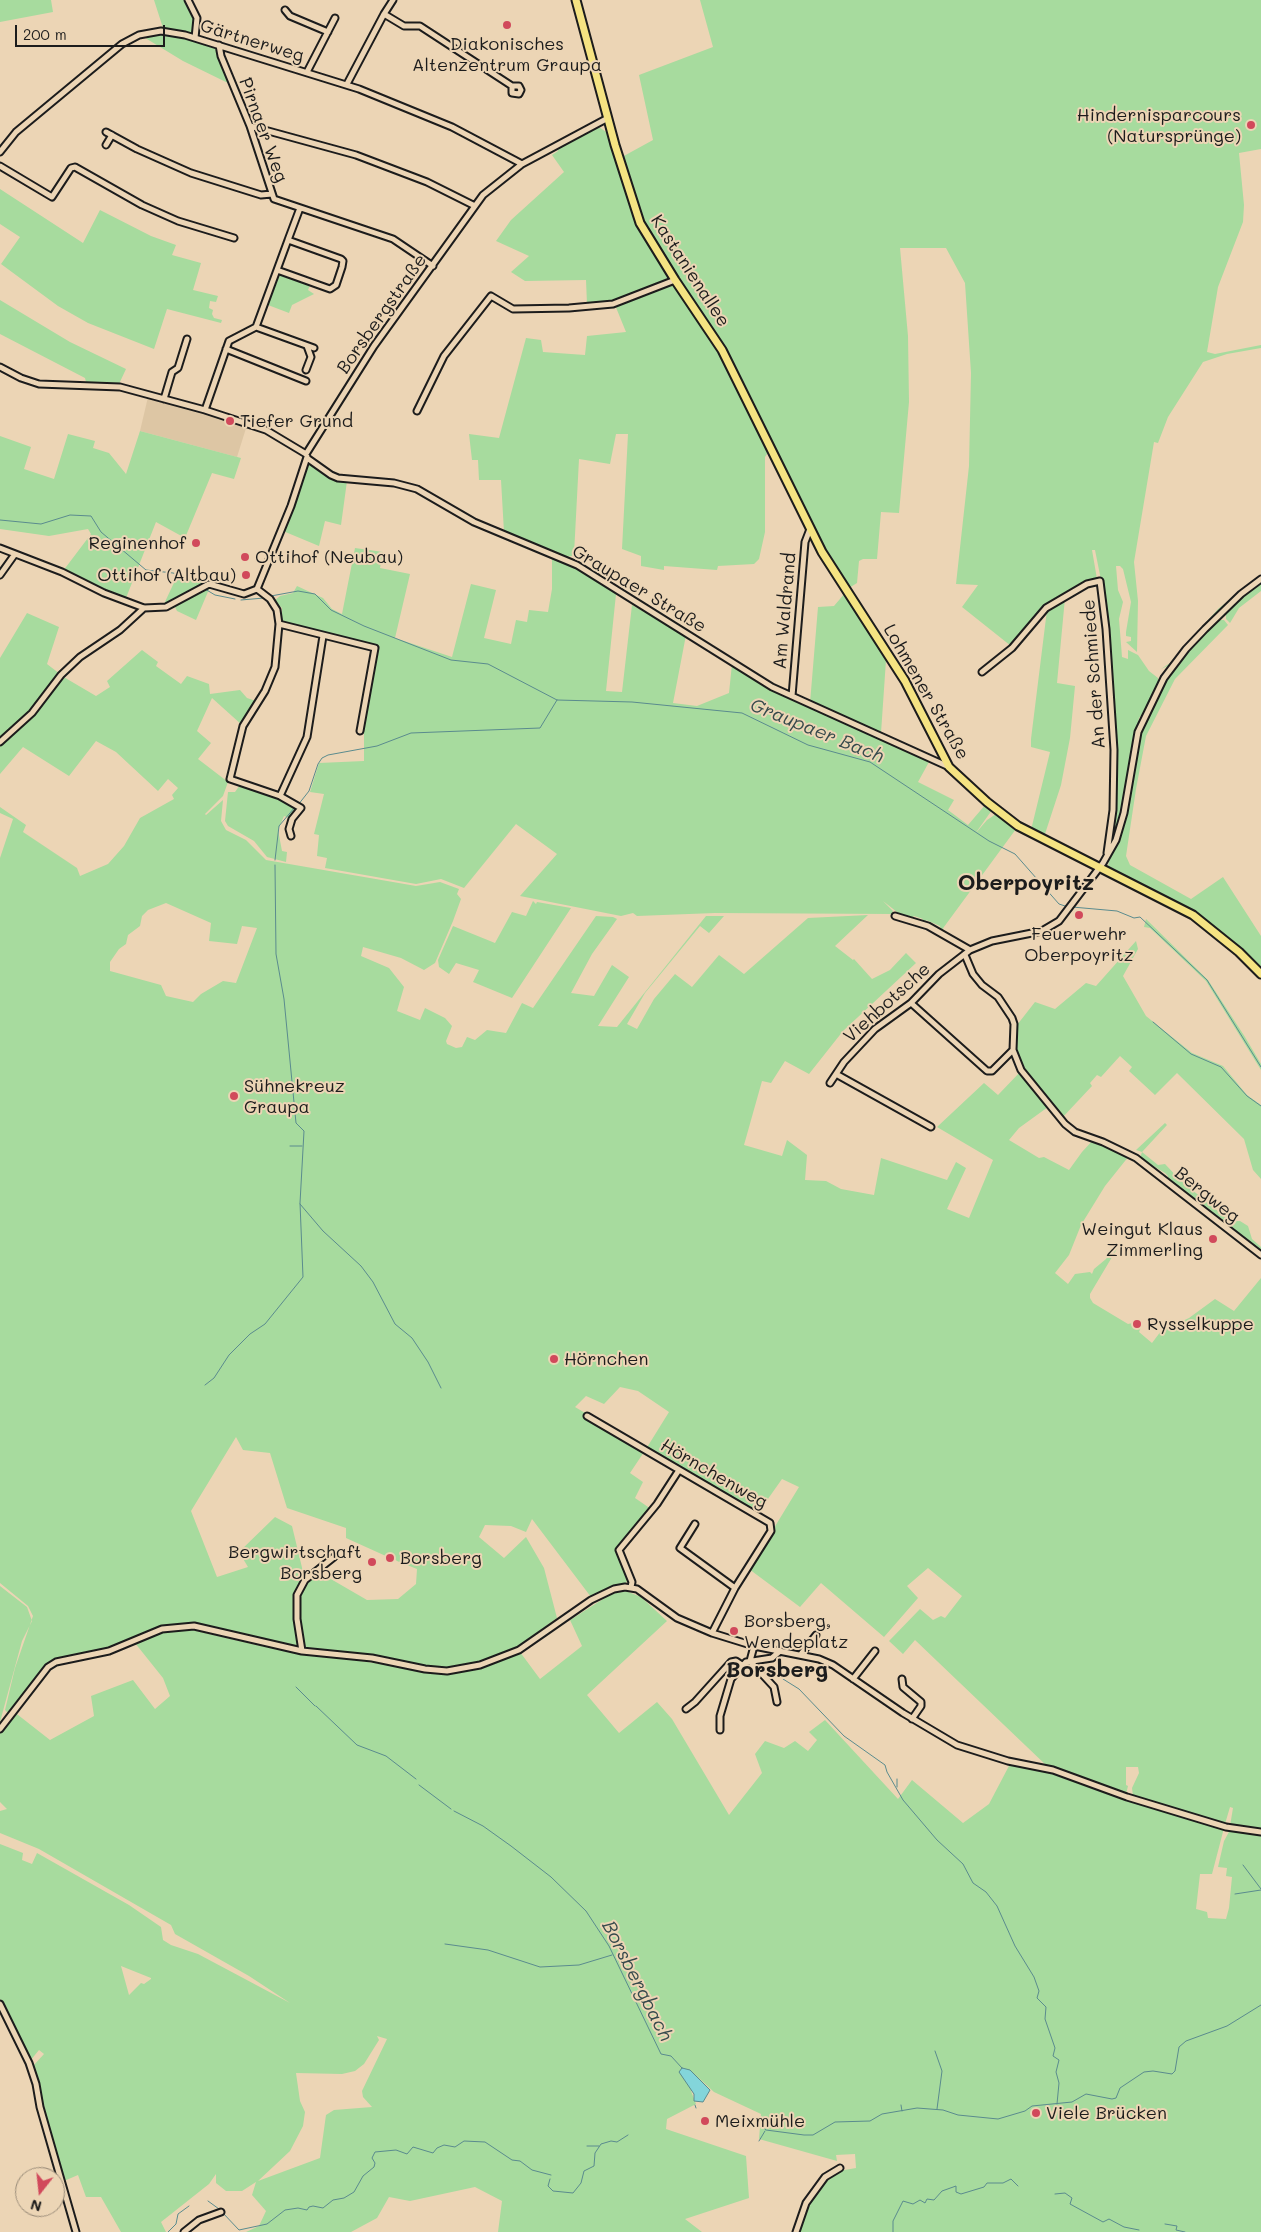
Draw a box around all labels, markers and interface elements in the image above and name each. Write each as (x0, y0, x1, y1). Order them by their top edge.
scale bar (18, 15, 168, 47)
street label: Gärtnerweg (198, 15, 306, 67)
marker: Diakonisches Altenzentrum Graupa (501, 19, 513, 31)
text: 200 m (23, 24, 67, 44)
place label: Diakonisches Altenzentrum Graupa (412, 33, 602, 76)
street label: Pirnaer Weg (234, 75, 292, 185)
place label: Hindernisparcours (Natursprünge) (1077, 104, 1241, 146)
marker: Hindernisparcours (Natursprünge) (1245, 119, 1257, 131)
street label: Kastanienallee (646, 211, 734, 331)
street label: Borsbergstraße (333, 250, 431, 378)
place label: Tiefer Grund (240, 410, 353, 432)
marker: Tiefer Grund (224, 415, 236, 427)
place label: Reginenhof (88, 532, 186, 554)
marker: Reginenhof (190, 537, 202, 549)
street label: Graupaer Straße (568, 540, 710, 638)
place label: Ottihof (Neubau) (255, 546, 403, 568)
marker: Ottihof (Neubau) (239, 551, 251, 563)
street label: Am Waldrand (769, 552, 801, 670)
place label: Ottihof (Altbau) (97, 564, 236, 586)
marker: Ottihof (Altbau) (240, 569, 252, 581)
street label: An der Schmiede (1078, 598, 1110, 750)
street label: Lohmener Straße (879, 621, 973, 763)
water label: Graupaer Bach (747, 694, 887, 768)
district label: Oberpoyritz (958, 870, 1094, 896)
marker: Feuerwehr Oberpoyritz (1073, 909, 1085, 921)
place label: Feuerwehr Oberpoyritz (1024, 923, 1134, 966)
street label: Viehbotsche (839, 958, 935, 1048)
place label: Sühnekreuz Graupa (244, 1075, 345, 1118)
marker: Sühnekreuz Graupa (228, 1090, 240, 1102)
street label: Bergweg (1170, 1162, 1244, 1228)
place label: Weingut Klaus Zimmerling (1081, 1218, 1203, 1260)
marker: Weingut Klaus Zimmerling (1207, 1233, 1219, 1245)
place label: Rysselkuppe (1147, 1313, 1254, 1335)
marker: Rysselkuppe (1131, 1318, 1143, 1330)
place label: Hörnchen (564, 1348, 648, 1370)
marker: Hörnchen (548, 1353, 560, 1365)
street label: Hörnchenweg (657, 1435, 771, 1513)
place label: Bergwirtschaft Borsberg (228, 1541, 362, 1584)
place label: Borsberg (400, 1547, 482, 1569)
marker: Borsberg (384, 1552, 396, 1564)
marker: Bergwirtschaft Borsberg (366, 1556, 378, 1568)
place label: Borsberg, Wendeplatz (744, 1610, 848, 1652)
marker: Borsberg, Wendeplatz (728, 1625, 740, 1637)
district label: Borsberg (726, 1657, 828, 1683)
water label: Borsbergbach (597, 1917, 677, 2045)
place label: Viele Brücken (1046, 2102, 1167, 2124)
marker: Viele Brücken (1030, 2107, 1042, 2119)
place label: Meixmühle (715, 2110, 805, 2132)
marker: Meixmühle (699, 2115, 711, 2127)
north arrow (15, 2167, 65, 2217)
text: N (28, 2195, 44, 2217)

